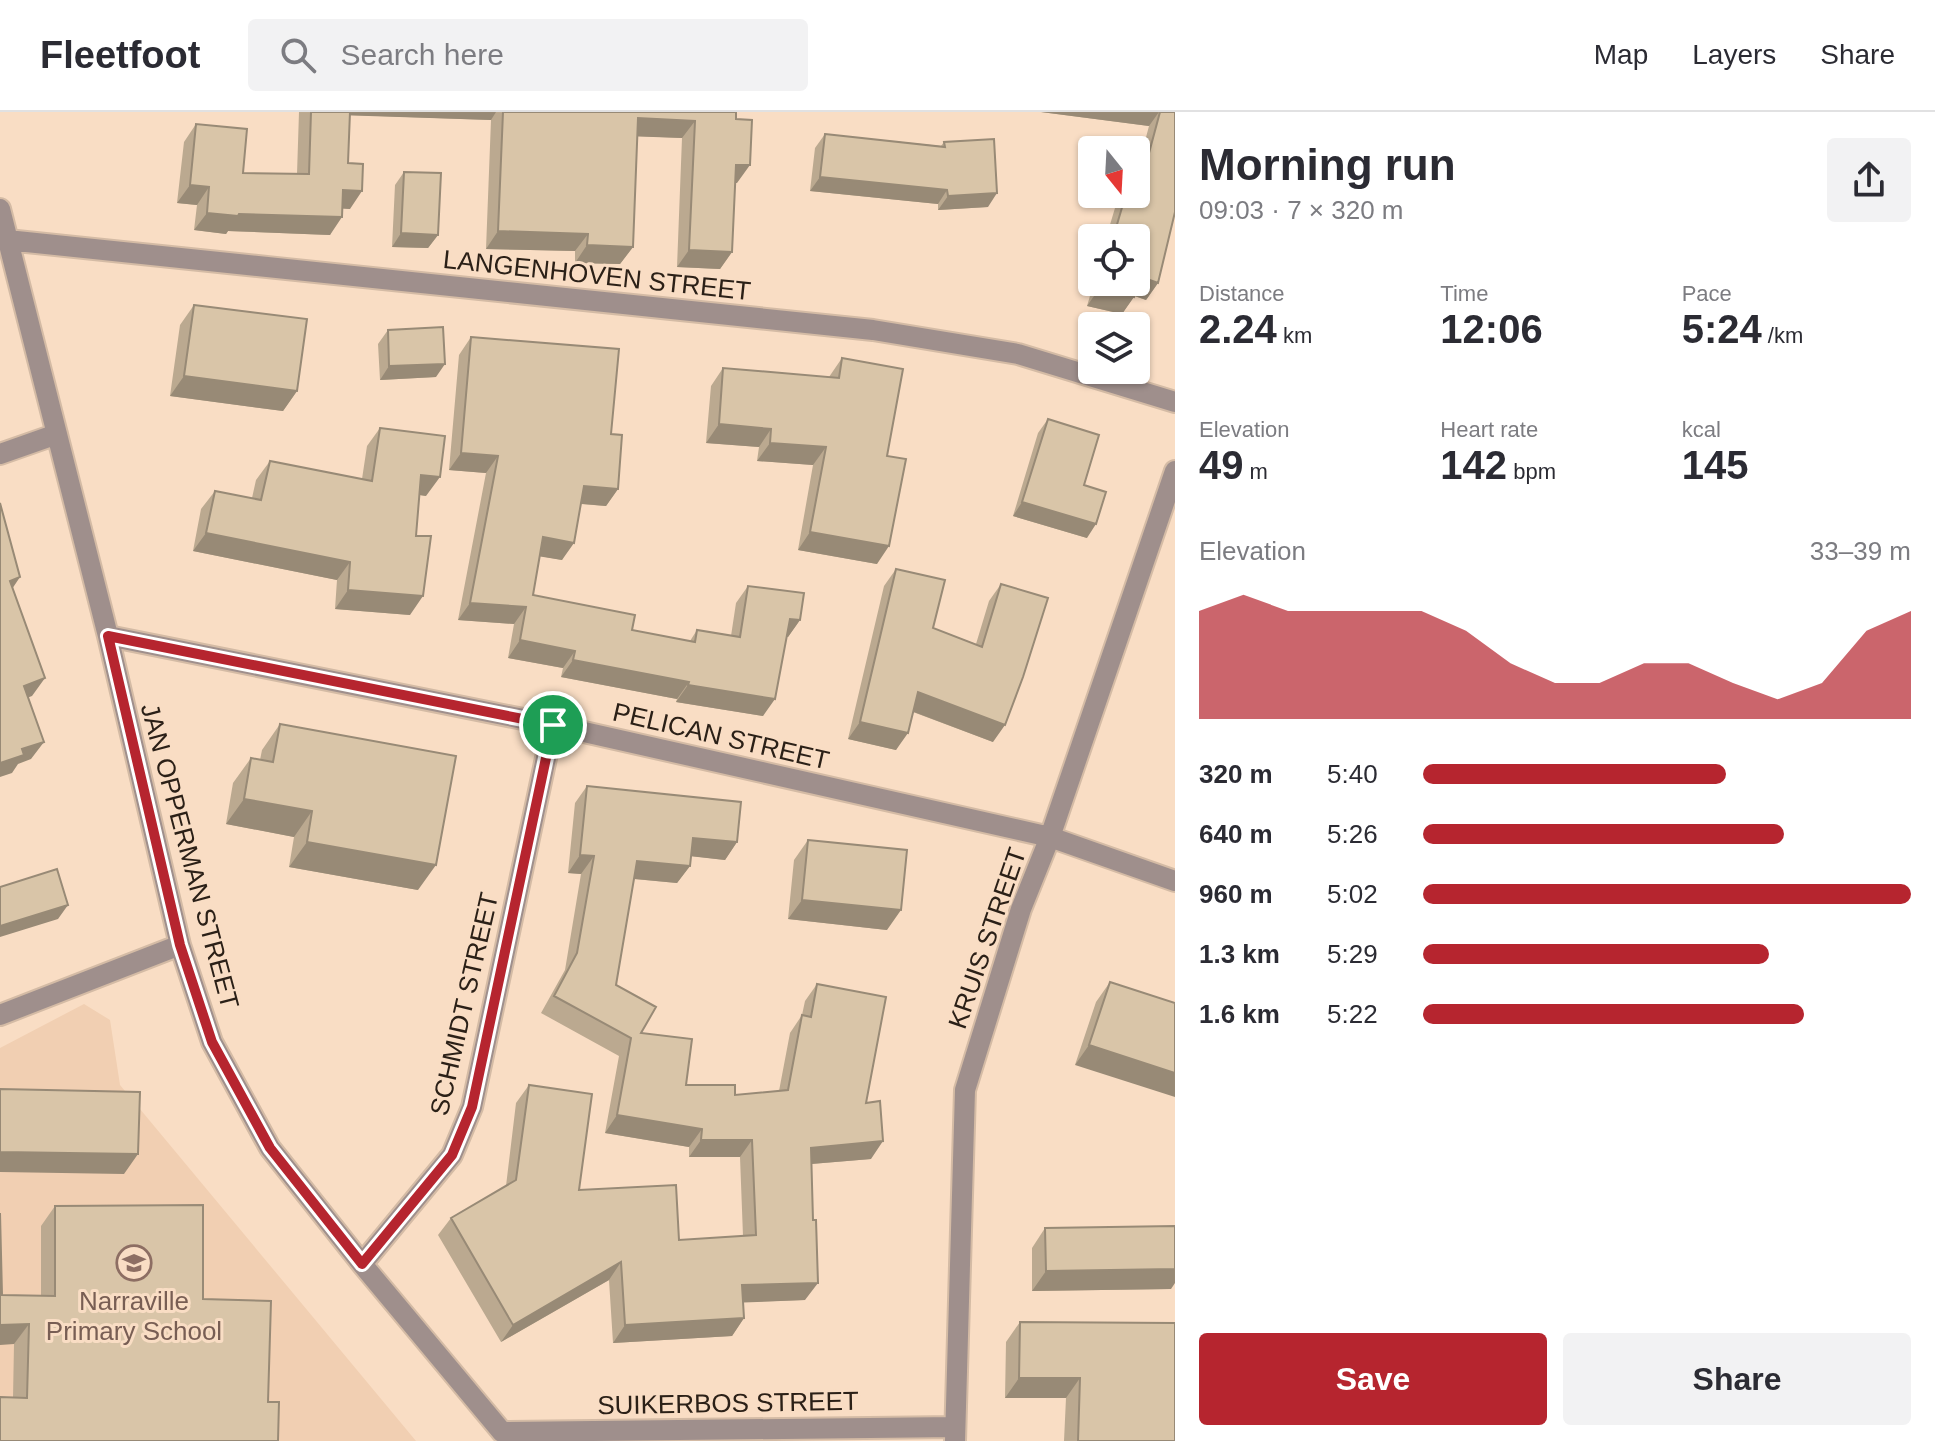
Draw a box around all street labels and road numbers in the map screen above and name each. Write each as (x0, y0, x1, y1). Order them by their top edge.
street label: LANGENHOVEN STREET (442, 244, 752, 306)
street label: PELICAN STREET (610, 697, 832, 776)
street label: JAN OPPERMAN STREET (135, 700, 245, 1012)
street label: KRUIS STREET (942, 844, 1032, 1032)
street label: SCHMIDT STREET (424, 890, 504, 1118)
street label: SUIKERBOS STREET (597, 1386, 859, 1420)

